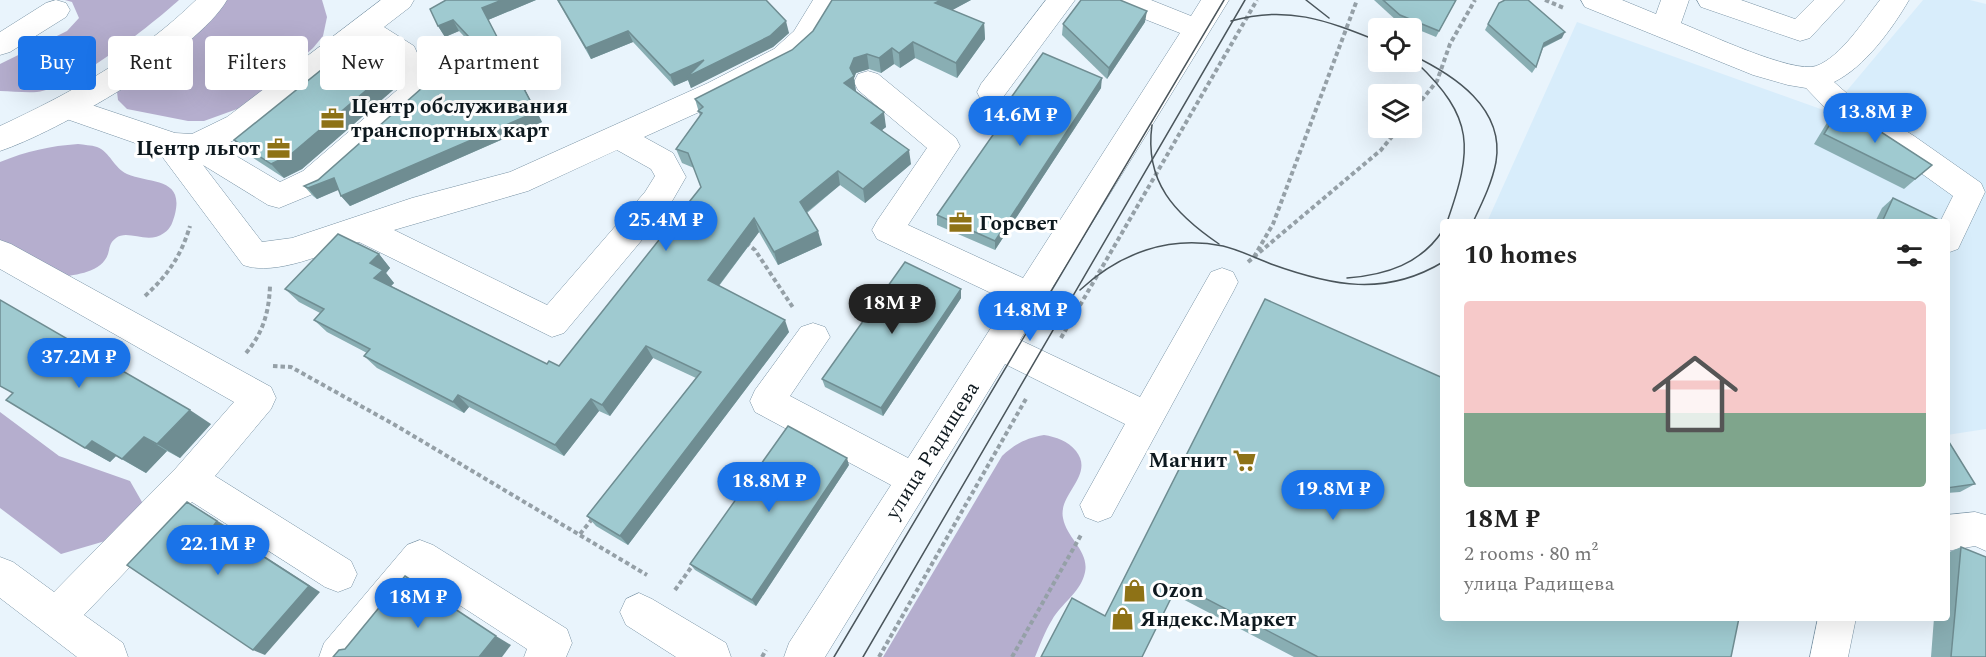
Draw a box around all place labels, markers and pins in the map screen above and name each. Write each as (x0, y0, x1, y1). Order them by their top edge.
place label: Центр обслуживания транспортных карт (351, 91, 568, 147)
pin: 13.8M ₽ (1820, 93, 1930, 144)
pin: 14.6M ₽ (965, 96, 1075, 147)
office icon: Центр обслуживания транспортных карт (320, 105, 346, 131)
place label: Центр льгот (136, 133, 260, 165)
office icon: Центр льгот (265, 135, 291, 161)
pin: 25.4M ₽ (611, 201, 721, 252)
place label: Горсвет (979, 208, 1058, 240)
office icon: Горсвет (948, 210, 974, 236)
pin: 18M ₽ (850, 284, 934, 335)
pin: 14.8M ₽ (975, 291, 1085, 342)
pin: 37.2M ₽ (24, 338, 134, 389)
place label: Магнит (1148, 445, 1227, 477)
supermarket icon: Магнит (1232, 447, 1258, 473)
pin: 18.8M ₽ (714, 462, 824, 513)
pin: 19.8M ₽ (1278, 470, 1388, 521)
pin: 22.1M ₽ (163, 525, 273, 576)
place label: Ozon (1152, 575, 1204, 607)
shop icon: Ozon (1121, 577, 1147, 603)
pin: 18M ₽ (376, 578, 460, 629)
place label: Яндекс.Маркет (1140, 604, 1296, 636)
shop icon: Яндекс.Маркет (1109, 606, 1135, 632)

